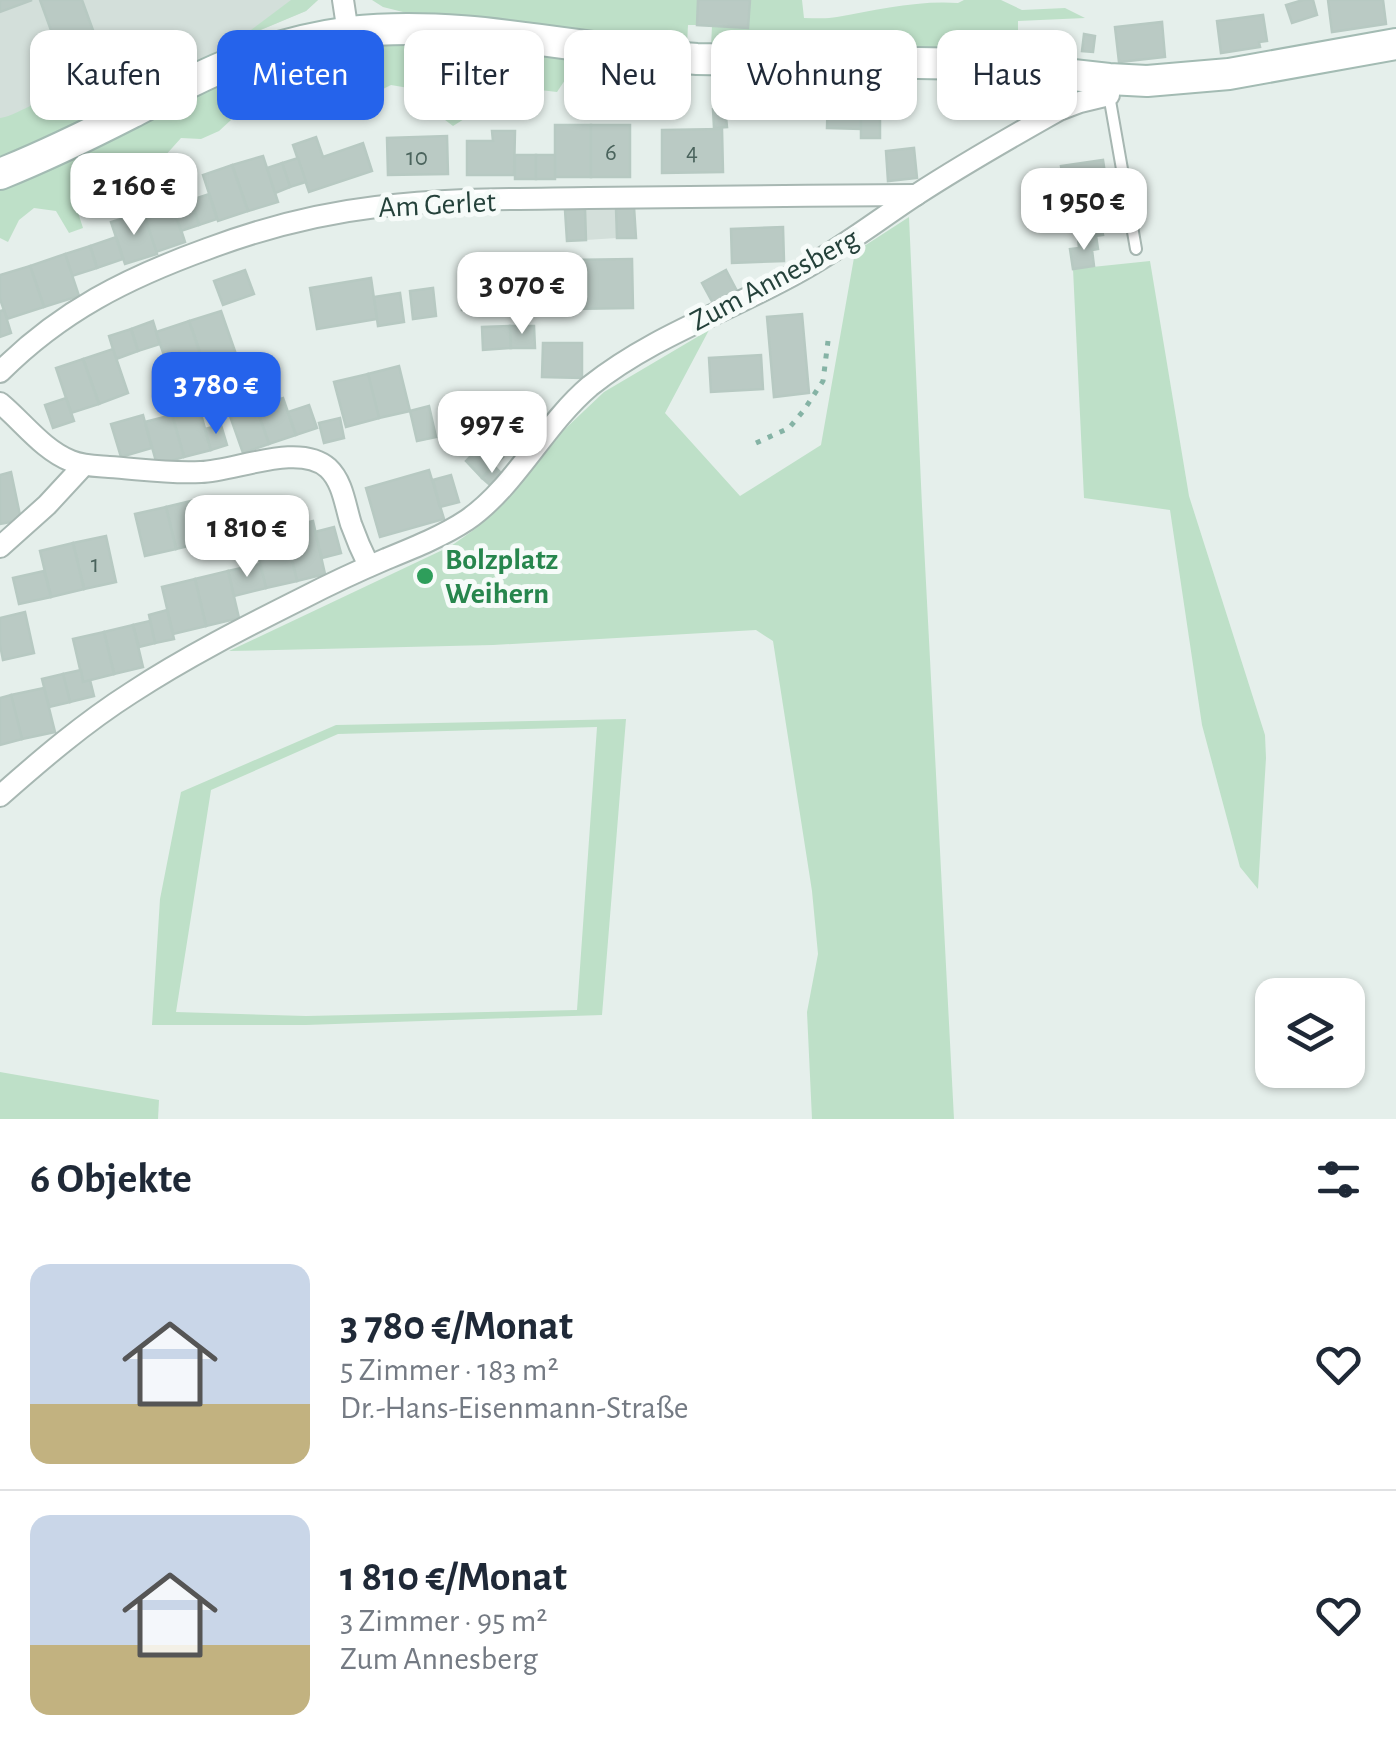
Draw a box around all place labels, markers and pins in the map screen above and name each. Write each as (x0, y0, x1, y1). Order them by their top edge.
pin: 2 160 € (42, 153, 226, 238)
pin: 1 950 € (992, 168, 1176, 253)
pin: 3 070 € (430, 252, 614, 337)
pin: 3 780 € (124, 352, 308, 437)
pin: 997 € (422, 391, 562, 476)
pin: 1 810 € (155, 495, 339, 580)
place label: Bolzplatz Weihern (445, 545, 558, 609)
marker: Bolzplatz Weihern (414, 565, 436, 587)

